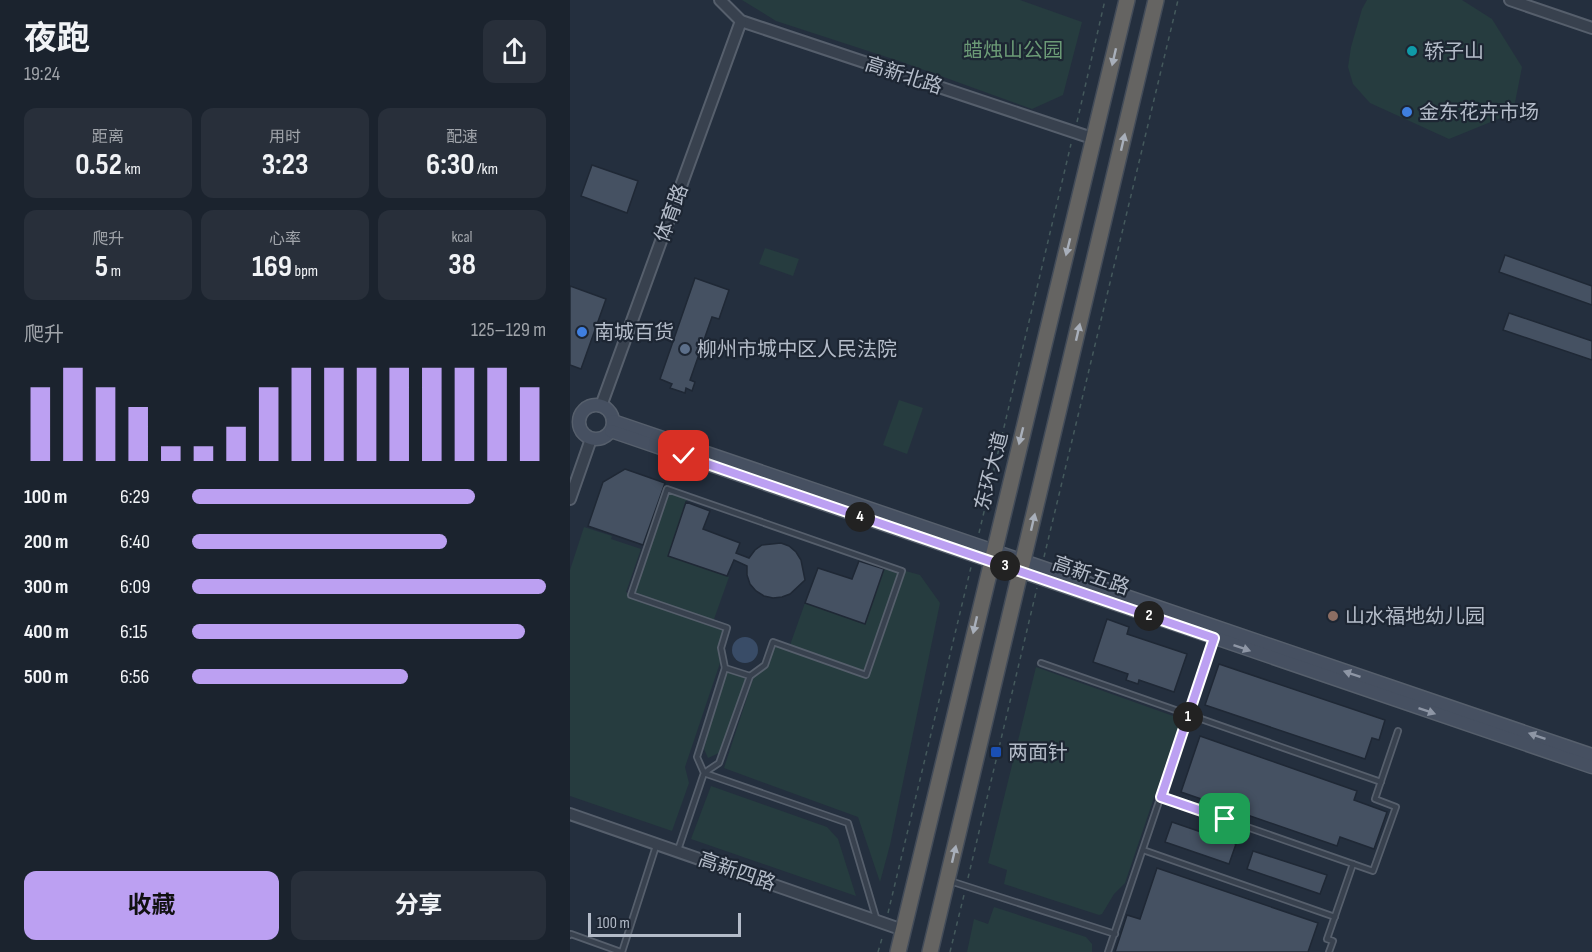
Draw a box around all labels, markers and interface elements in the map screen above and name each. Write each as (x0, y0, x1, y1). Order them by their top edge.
text: 夜跑 (24, 19, 90, 59)
button: share (483, 20, 546, 83)
park label: 蜡烛山公园 (963, 39, 1063, 63)
place label: 轿子山 (1424, 40, 1484, 64)
marker: 轿子山 (1405, 44, 1419, 58)
one-way arrow (1108, 48, 1118, 66)
street label: 高新北路 (862, 52, 945, 100)
text: 19:24 (24, 62, 60, 86)
place label: 金东花卉市场 (1419, 101, 1539, 125)
marker: 金东花卉市场 (1400, 105, 1414, 119)
text: 距离 (92, 128, 124, 147)
text: 用时 (269, 128, 301, 147)
text: 配速 (446, 128, 478, 147)
one-way arrow (1118, 133, 1128, 151)
text: 0.52 (75, 147, 122, 183)
text: 3:23 (262, 147, 308, 183)
text: 6:30 (426, 147, 475, 183)
text: km (122, 160, 141, 179)
text: /km (475, 160, 498, 179)
street label: 体育路 (650, 181, 693, 246)
text: kcal (451, 228, 473, 247)
text: 爬升 (92, 230, 124, 249)
text: 心率 (269, 230, 301, 249)
one-way arrow (1063, 237, 1073, 256)
text: 38 (448, 247, 476, 283)
text: 5 (95, 249, 108, 285)
text: 169 (252, 249, 292, 285)
text: m (108, 262, 121, 281)
text: bpm (292, 262, 318, 281)
text: 125–129 m (471, 318, 546, 342)
place label: 南城百货 (594, 321, 674, 345)
text: 爬升 (24, 323, 64, 347)
one-way arrow (1073, 323, 1083, 341)
marker: 南城百货 (575, 325, 589, 339)
place label: 柳州市城中区人民法院 (697, 338, 897, 362)
marker: 柳州市城中区人民法院 (678, 342, 692, 356)
one-way arrow (1016, 427, 1026, 445)
pin (658, 430, 709, 481)
street label: 东环大道 (971, 430, 1013, 513)
icon: check (667, 439, 700, 472)
text: 100 m (24, 485, 67, 509)
text: 6:29 (120, 485, 150, 509)
pin: 4 (845, 502, 875, 532)
text: 4 (856, 507, 864, 526)
one-way arrow (1028, 512, 1038, 531)
text: 200 m (24, 530, 68, 554)
text: 6:40 (120, 530, 150, 554)
pin: 3 (990, 551, 1020, 581)
street label: 高新五路 (1049, 552, 1132, 600)
text: 3 (1001, 556, 1009, 575)
text: 300 m (24, 575, 68, 599)
text: 6:09 (120, 575, 150, 599)
pin: 2 (1134, 601, 1164, 631)
place label: 山水福地幼儿园 (1345, 605, 1485, 629)
text: 2 (1145, 606, 1153, 625)
marker: 山水福地幼儿园 (1326, 609, 1340, 623)
one-way arrow (970, 616, 980, 635)
text: 400 m (24, 620, 69, 644)
text: 6:15 (120, 620, 148, 644)
one-way arrow (1233, 643, 1251, 653)
text: 500 m (24, 665, 68, 689)
text: 6:56 (120, 665, 149, 689)
one-way arrow (1343, 668, 1361, 678)
pin: 1 (1173, 702, 1203, 732)
one-way arrow (1418, 706, 1436, 716)
text: 1 (1185, 707, 1191, 726)
one-way arrow (1528, 731, 1546, 741)
place label: 两面针 (1008, 741, 1068, 765)
marker: 两面针 (989, 745, 1003, 759)
pin (1199, 793, 1250, 844)
icon: arrive (1208, 802, 1241, 835)
one-way arrow (949, 845, 959, 863)
street label: 高新四路 (695, 848, 778, 896)
button: 收藏 (24, 871, 279, 940)
button: 分享 (291, 871, 546, 940)
scale bar (588, 910, 741, 938)
text: 100 m (597, 914, 630, 933)

